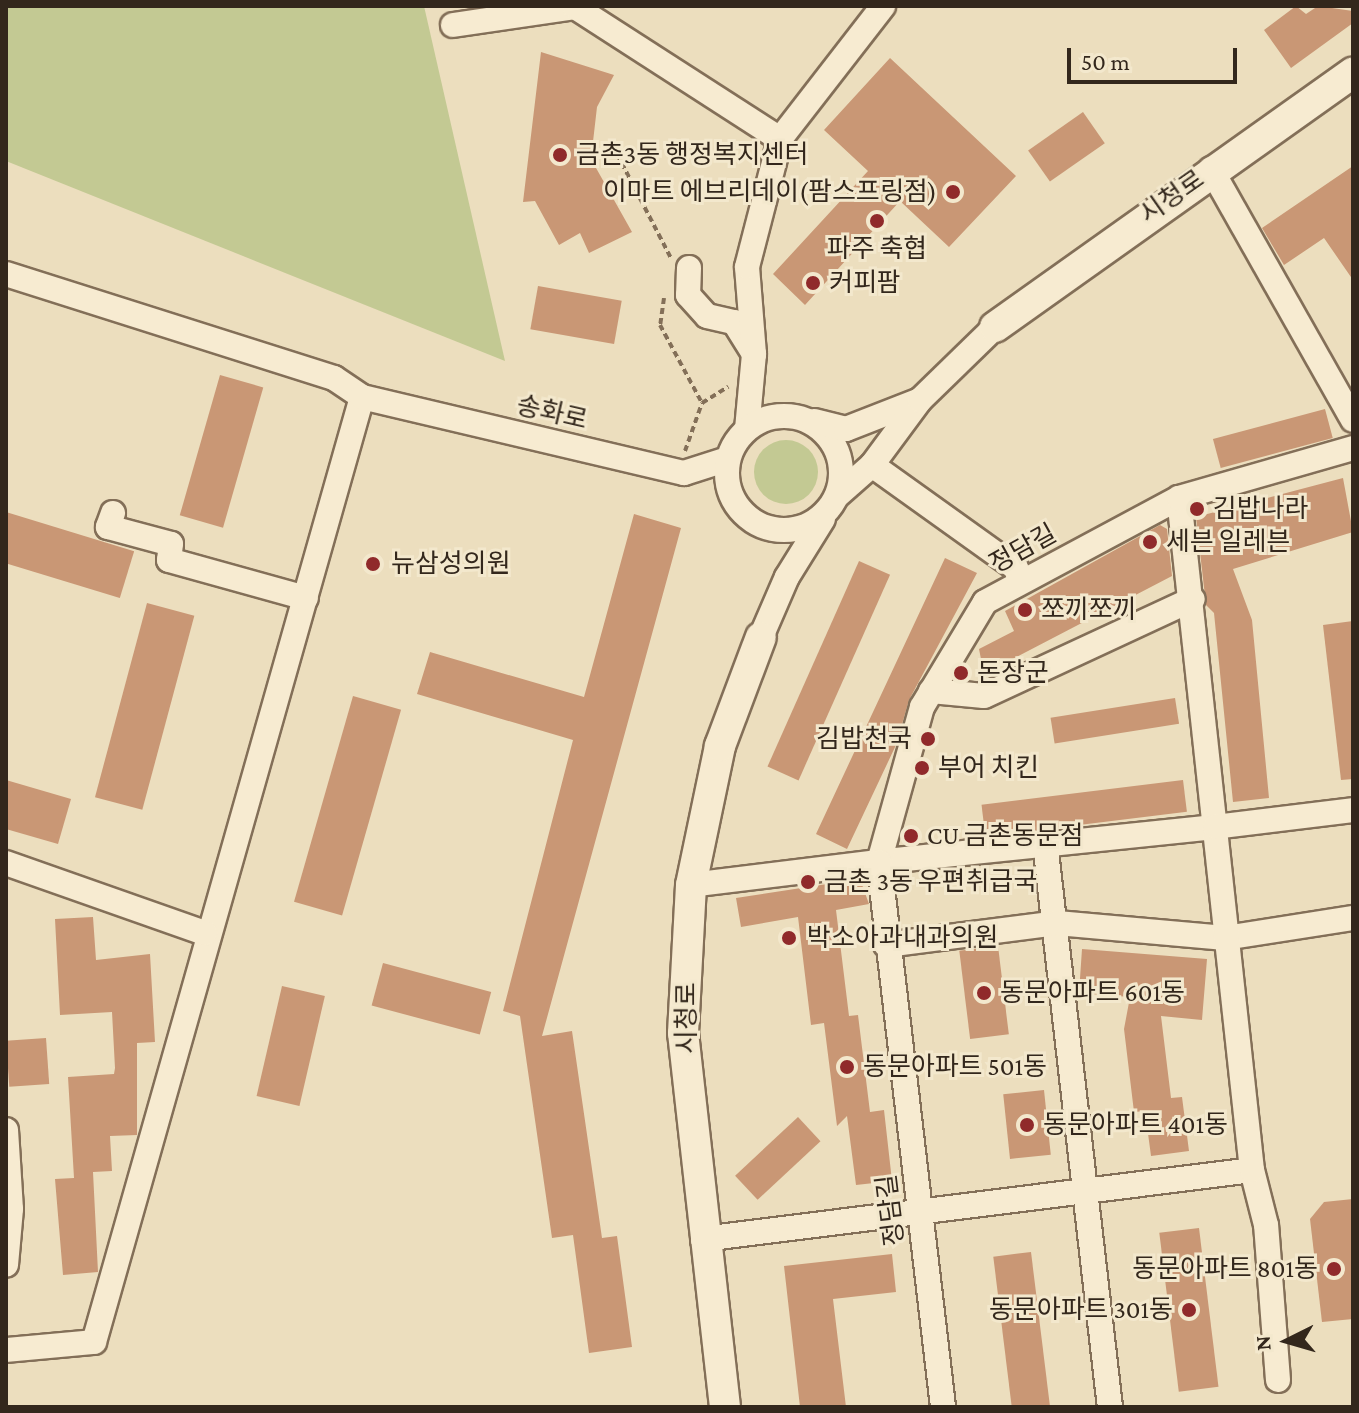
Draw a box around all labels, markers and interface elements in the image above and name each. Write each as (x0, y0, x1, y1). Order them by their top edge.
scale bar (1071, 32, 1241, 82)
text: 50 m (1081, 48, 1130, 75)
place label: 금촌3동 행정복지센터 (576, 139, 808, 171)
marker: 금촌3동 행정복지센터 (551, 146, 569, 164)
street label: 시청로 (1134, 164, 1210, 230)
place label: 이마트 에브리데이(팜스프링점) (603, 176, 937, 208)
marker: 이마트 에브리데이(팜스프링점) (944, 183, 962, 201)
marker: 파주 축협 (868, 212, 886, 230)
place label: 파주 축협 (827, 233, 927, 265)
place label: 커피팜 (829, 267, 901, 299)
marker: 커피팜 (804, 274, 822, 292)
street label: 송화로 (514, 390, 590, 436)
place label: 김밥나라 (1213, 493, 1309, 525)
marker: 김밥나라 (1188, 500, 1206, 518)
street label: 정담길 (984, 518, 1062, 580)
place label: 세븐 일레븐 (1166, 526, 1290, 558)
marker: 세븐 일레븐 (1141, 533, 1159, 551)
place label: 뉴삼성의원 (391, 548, 511, 580)
marker: 뉴삼성의원 (362, 553, 384, 575)
place label: 쪼끼쪼끼 (1041, 594, 1137, 626)
marker: 쪼끼쪼끼 (1016, 601, 1034, 619)
place label: 돈장군 (977, 657, 1049, 689)
marker: 돈장군 (952, 664, 970, 682)
place label: 김밥천국 (816, 723, 912, 755)
marker: 김밥천국 (919, 730, 937, 748)
place label: 부어 치킨 (938, 752, 1039, 784)
marker: 부어 치킨 (913, 759, 931, 777)
place label: CU 금촌동문점 (927, 820, 1084, 852)
marker: CU 금촌동문점 (902, 827, 920, 845)
place label: 금촌 3동 우편취급국 (824, 866, 1037, 898)
marker: 금촌 3동 우편취급국 (799, 873, 817, 891)
place label: 박소아과내과의원 (807, 922, 998, 954)
marker: 박소아과내과의원 (778, 927, 800, 949)
place label: 동문아파트 601동 (1000, 977, 1185, 1009)
street label: 시청로 (671, 982, 703, 1054)
marker: 동문아파트 601동 (975, 984, 993, 1002)
place label: 동문아파트 501동 (863, 1051, 1047, 1083)
marker: 동문아파트 501동 (838, 1058, 856, 1076)
place label: 동문아파트 401동 (1043, 1109, 1228, 1141)
marker: 동문아파트 401동 (1018, 1116, 1036, 1134)
street label: 정담길 (871, 1172, 911, 1248)
place label: 동문아파트 801동 (1132, 1253, 1318, 1285)
marker: 동문아파트 801동 (1325, 1260, 1343, 1278)
place label: 동문아파트 301동 (989, 1294, 1173, 1326)
marker: 동문아파트 301동 (1180, 1301, 1198, 1319)
north arrow (1247, 1301, 1327, 1381)
text: N (1249, 1335, 1276, 1352)

